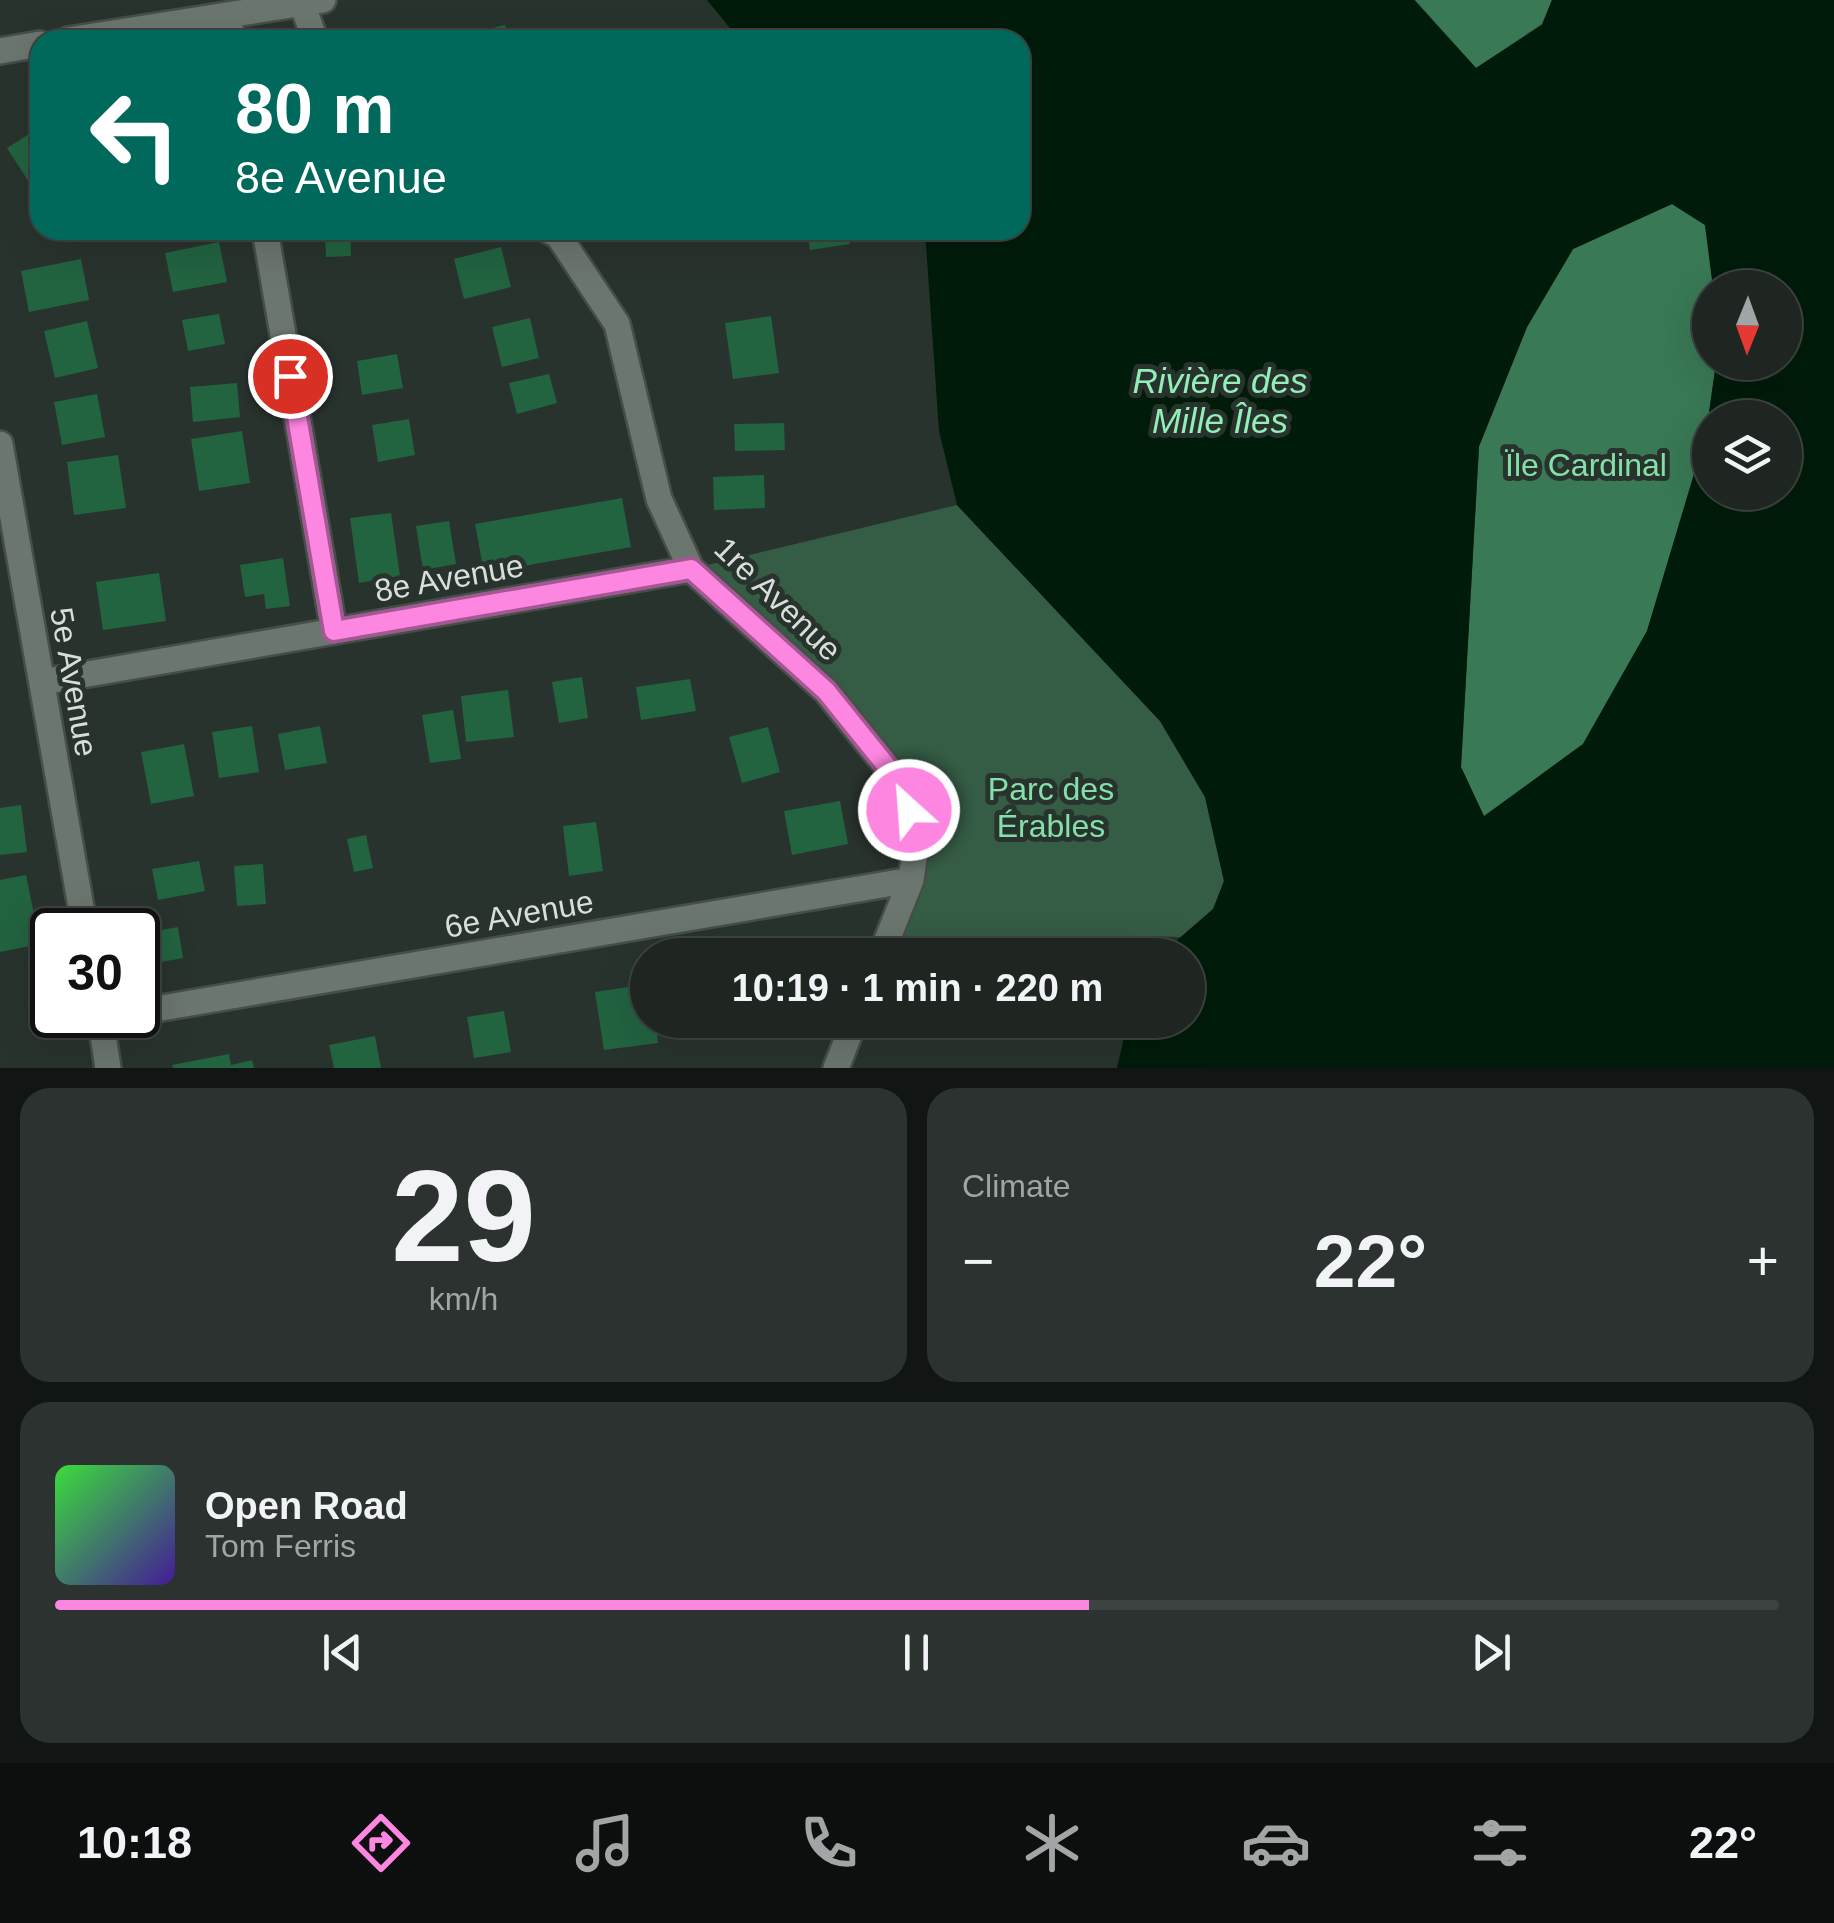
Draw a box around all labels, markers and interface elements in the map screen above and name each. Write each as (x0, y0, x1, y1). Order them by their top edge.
icon: left (70, 70, 200, 200)
text: 80 m (235, 70, 395, 148)
text: 8e Avenue (235, 152, 447, 203)
north arrow (1692, 270, 1802, 380)
map controls (1692, 270, 1802, 510)
pin (248, 334, 333, 419)
icon: arrive (263, 349, 318, 404)
water label: Rivière des Mille Îles (1132, 361, 1308, 440)
button: layers (1692, 400, 1802, 510)
park label: Ïle Cardinal (1505, 447, 1667, 483)
street label: 1re Avenue (707, 530, 849, 668)
street label: 8e Avenue (372, 547, 526, 609)
street label: 5e Avenue (43, 605, 105, 759)
position arrow (857, 758, 961, 862)
park label: Parc des Érables (988, 771, 1114, 844)
street label: 6e Avenue (442, 883, 596, 945)
speed limit sign: 30 (30, 908, 160, 1038)
text: 10:19 · 1 min · 220 m (732, 967, 1103, 1009)
text: 29 (391, 1143, 536, 1289)
text: Climate (962, 1168, 1070, 1204)
text: 22° (1314, 1219, 1427, 1303)
text: − (962, 1230, 994, 1292)
text: + (1747, 1230, 1779, 1292)
text: km/h (429, 1281, 498, 1317)
text: Open Road (205, 1485, 408, 1527)
text: Tom Ferris (205, 1528, 356, 1564)
icon: previous (315, 1625, 370, 1680)
icon: pause (889, 1625, 944, 1680)
icon: next (1464, 1625, 1519, 1680)
icon: directions (346, 1808, 416, 1878)
icon: music (570, 1808, 640, 1878)
icon: phone (794, 1808, 864, 1878)
icon: climate (1017, 1808, 1087, 1878)
icon: car (1241, 1808, 1311, 1878)
icon: filters (1465, 1808, 1535, 1878)
text: 10:18 (77, 1817, 192, 1868)
text: 22° (1689, 1817, 1757, 1868)

